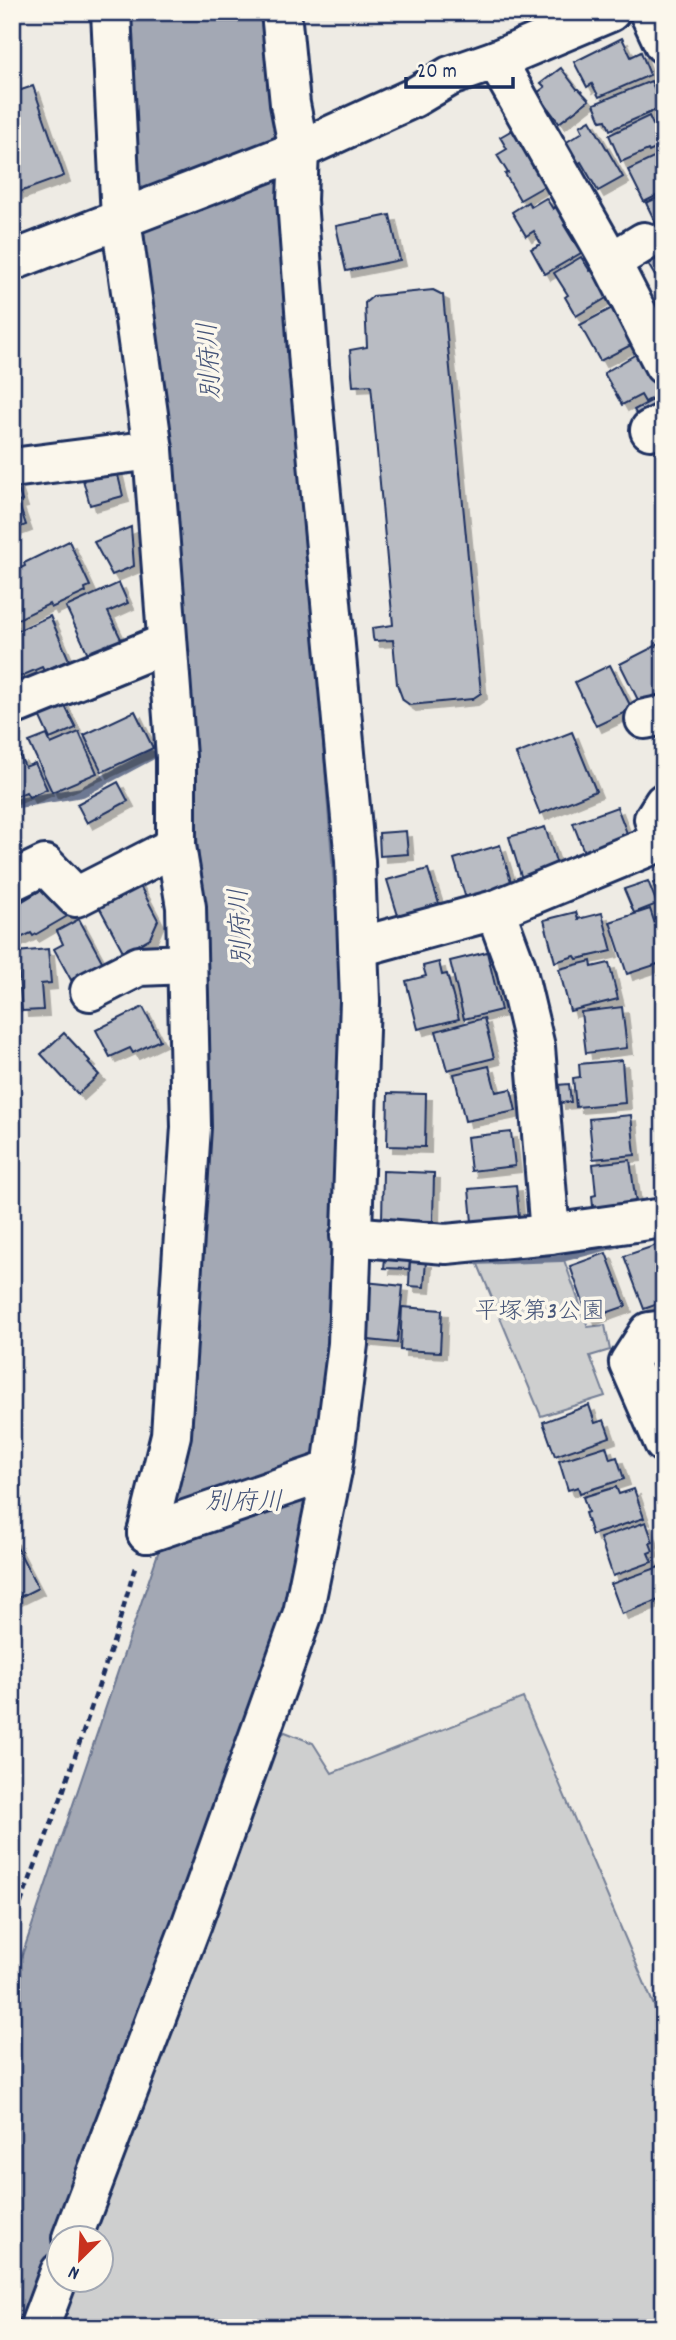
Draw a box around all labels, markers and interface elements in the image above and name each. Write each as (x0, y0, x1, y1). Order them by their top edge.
scale bar (406, 46, 513, 90)
text: 20 m (417, 58, 457, 88)
water label: 別府川 (191, 321, 232, 401)
water label: 別府川 (222, 887, 263, 967)
park label: 平塚第3公園 (475, 1296, 605, 1330)
water label: 別府川 (205, 1485, 283, 1522)
north arrow (46, 2224, 116, 2294)
text: N (65, 2257, 84, 2286)

